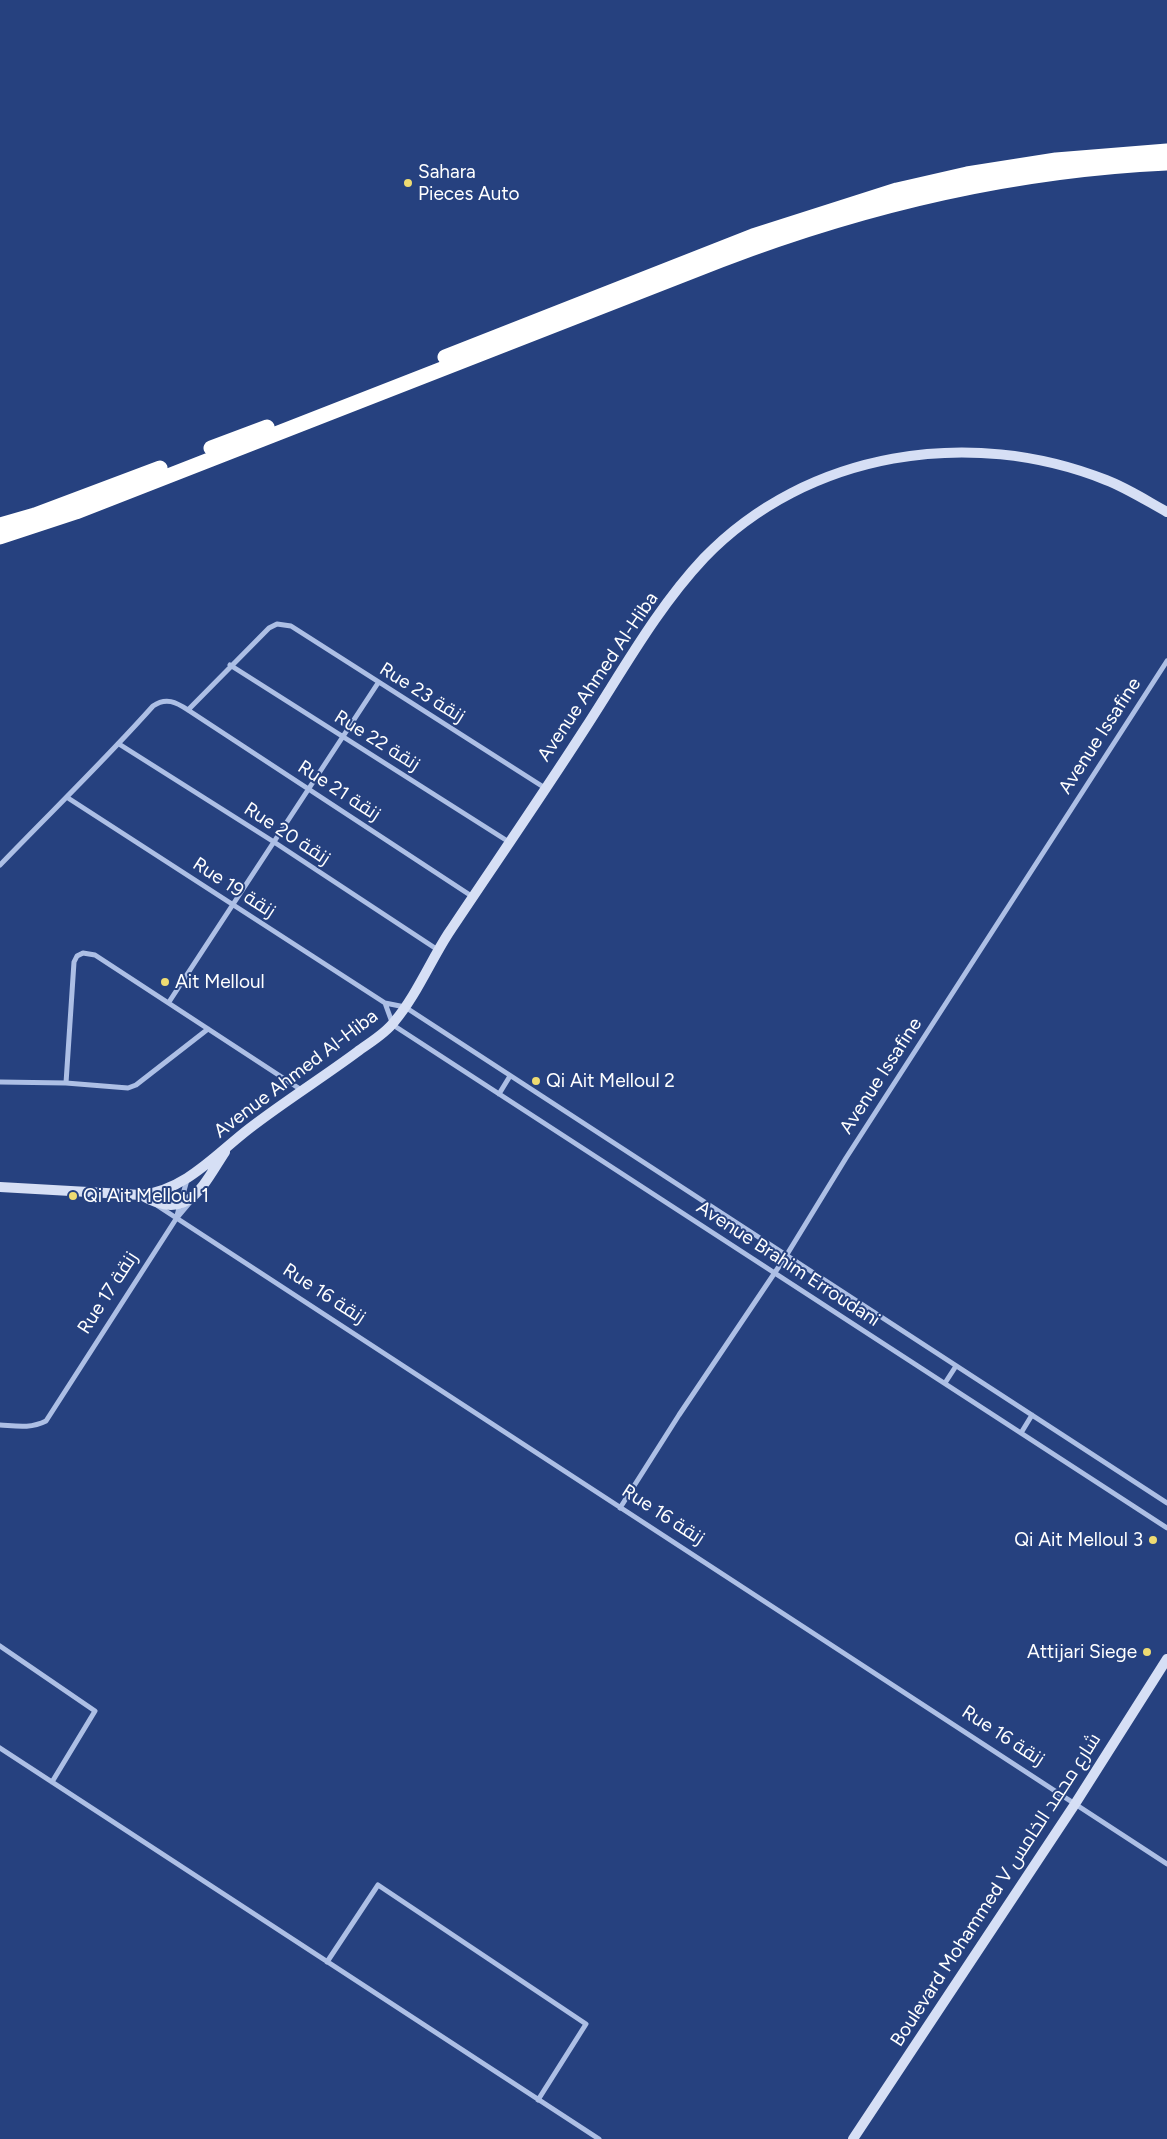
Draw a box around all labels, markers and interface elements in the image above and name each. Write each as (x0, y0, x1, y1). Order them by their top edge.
place label: Sahara Pieces Auto (418, 161, 520, 205)
marker: Sahara Pieces Auto (402, 177, 414, 189)
street label: Avenue Ahmed Al-Hiba (533, 588, 663, 766)
street label: Rue 23 زنقة (375, 658, 469, 728)
street label: Avenue Issafine (1054, 674, 1146, 798)
street label: Rue 22 زنقة (330, 706, 424, 776)
street label: Rue 21 زنقة (293, 756, 385, 826)
street label: Rue 20 زنقة (240, 798, 334, 870)
street label: Rue 19 زنقة (188, 853, 280, 923)
place label: Ait Melloul (175, 971, 265, 993)
marker: Ait Melloul (159, 976, 171, 988)
street label: Avenue Ahmed Al-Hiba (210, 1005, 382, 1143)
street label: Avenue Issafine (835, 1014, 927, 1138)
place label: Qi Ait Melloul 2 (546, 1070, 675, 1092)
marker: Qi Ait Melloul 2 (530, 1075, 542, 1087)
place label: Qi Ait Melloul 1 (83, 1185, 209, 1207)
marker: Qi Ait Melloul 1 (67, 1190, 79, 1202)
street label: Avenue Brahim Erroudani (692, 1196, 884, 1332)
street label: Rue 17 زنقة (73, 1248, 143, 1338)
street label: Rue 16 زنقة (278, 1259, 370, 1329)
street label: Rue 16 زنقة (617, 1480, 709, 1550)
place label: Qi Ait Melloul 3 (1014, 1529, 1143, 1551)
marker: Qi Ait Melloul 3 (1147, 1534, 1159, 1546)
place label: Attijari Siege (1027, 1641, 1137, 1663)
marker: Attijari Siege (1141, 1646, 1153, 1658)
street label: Rue 16 زنقة (957, 1701, 1049, 1771)
street label: Boulevard Mohammed V شارع محمد الخامس (886, 1729, 1106, 2051)

